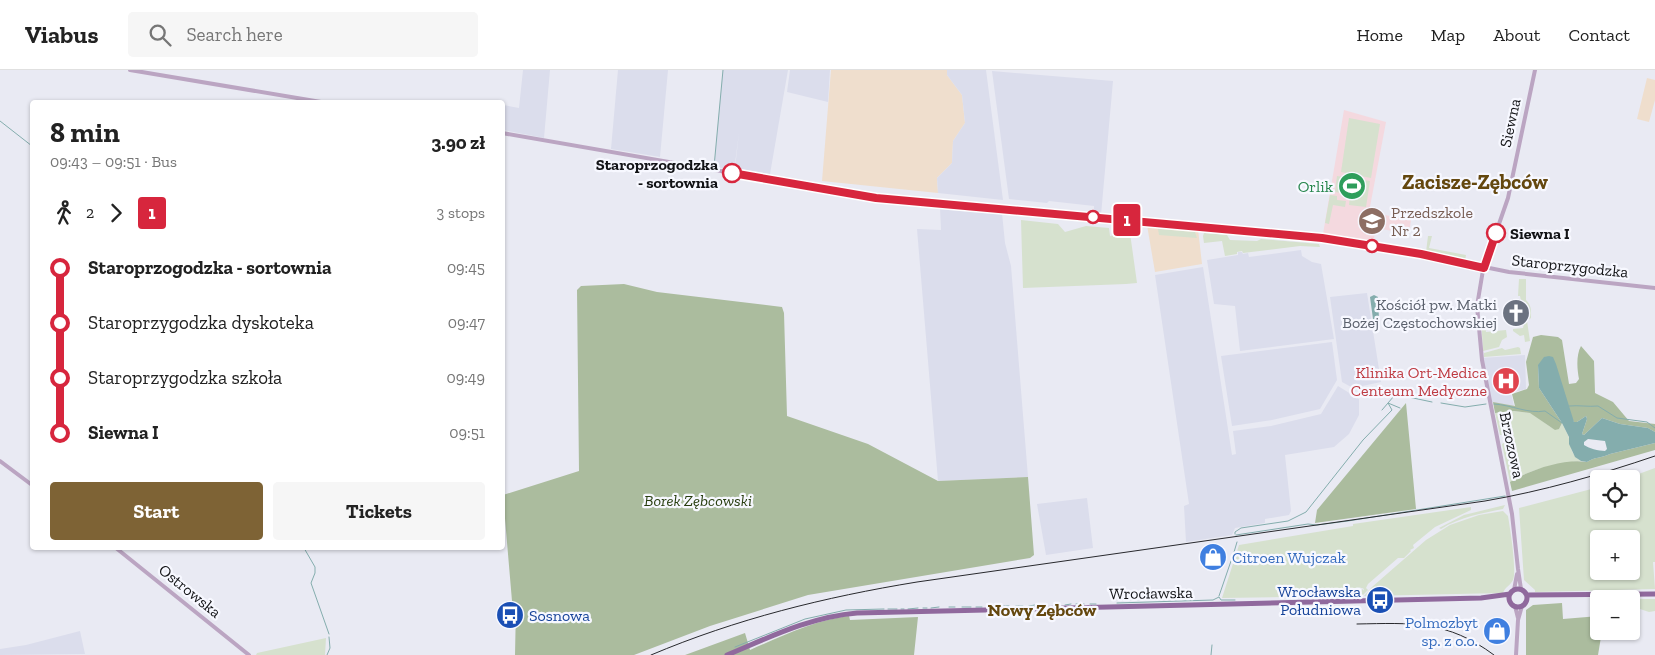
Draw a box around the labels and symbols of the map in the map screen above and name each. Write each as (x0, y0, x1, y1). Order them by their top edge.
street label: Siewna (1496, 97, 1524, 149)
place label: Staroprzogodzka - sortownia (596, 155, 718, 192)
marker: Staroprzogodzka - sortownia (722, 163, 742, 183)
district label: Zacisze-Zębców (1402, 169, 1548, 194)
sports icon: Orlik (1337, 171, 1367, 201)
place label: Orlik (1298, 177, 1334, 196)
place label: Przedszkole Nr 2 (1391, 203, 1473, 240)
line badge: 1 (1111, 204, 1143, 236)
school or university icon: Przedszkole Nr 2 (1357, 206, 1387, 236)
unlabelled marker (1086, 210, 1100, 224)
marker: Siewna I (1486, 223, 1506, 243)
place label: Siewna I (1510, 224, 1570, 243)
unlabelled marker (1365, 239, 1379, 253)
street label: Staroprzygodzka (1511, 250, 1630, 282)
place label: Kościół pw. Matki Bożej Częstochowskiej (1342, 295, 1498, 332)
church icon: Kościół pw. Matki Bożej Częstochowskiej (1501, 298, 1531, 328)
place label: Klinika Ort-Medica Centeum Medyczne (1351, 363, 1487, 400)
hospital icon: Klinika Ort-Medica Centeum Medyczne (1491, 366, 1521, 396)
street label: Brzozowa (1496, 410, 1528, 480)
park label: Borek Zębcowski (644, 491, 752, 510)
shop icon: Citroen Wujczak (1198, 542, 1228, 572)
place label: Citroen Wujczak (1232, 548, 1347, 567)
street label: Ostrowska (155, 560, 225, 622)
place label: Wrocławska Południowa (1277, 582, 1361, 619)
street label: Wrocławska (1109, 583, 1193, 603)
bus stop icon: Wrocławska Południowa (1365, 585, 1395, 615)
district label: Nowy Zębców (987, 599, 1097, 621)
bus stop icon: Sosnowa (495, 600, 525, 630)
place label: Sosnowa (529, 606, 590, 625)
place label: Polmozbyt sp. z o.o. (1405, 613, 1478, 650)
shop icon: Polmozbyt sp. z o.o. (1482, 616, 1512, 646)

